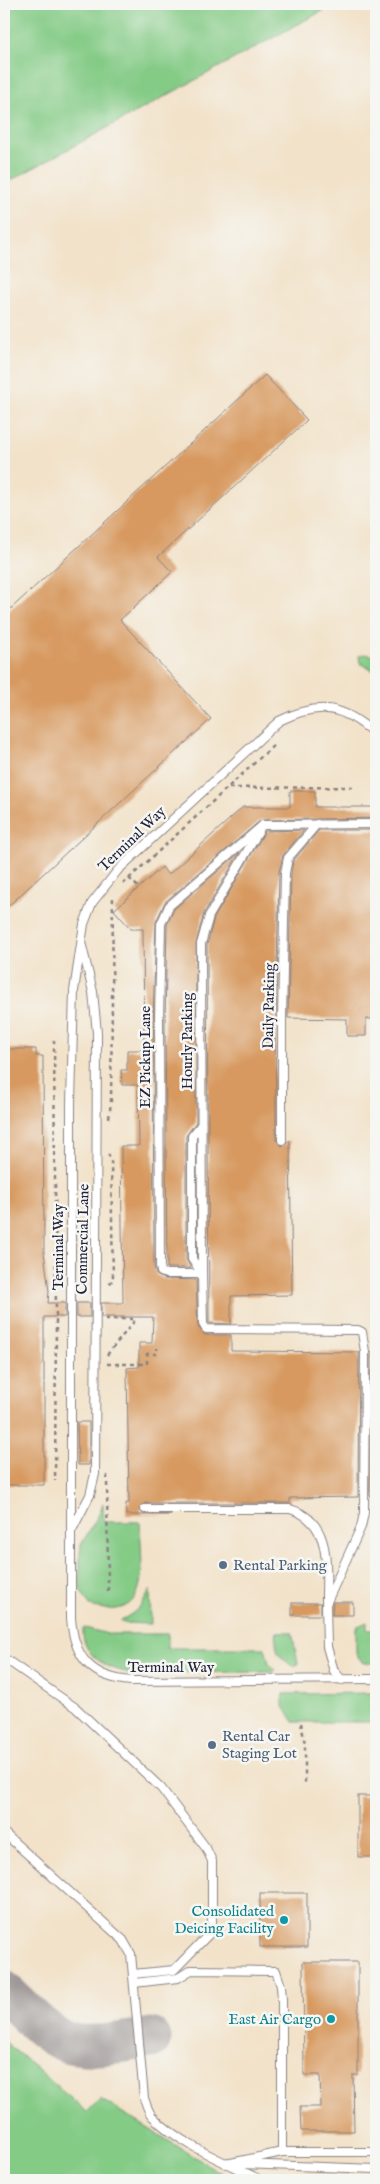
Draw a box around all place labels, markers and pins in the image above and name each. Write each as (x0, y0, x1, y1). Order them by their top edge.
place label: Rental Parking (233, 1556, 328, 1575)
marker: Rental Parking (217, 1559, 229, 1571)
place label: Rental Car Staging Lot (222, 1727, 297, 1763)
marker: Rental Car Staging Lot (206, 1739, 218, 1751)
place label: Consolidated Deicing Facility (174, 1902, 275, 1938)
marker: Consolidated Deicing Facility (278, 1914, 290, 1926)
place label: East Air Cargo (229, 2010, 321, 2029)
marker: East Air Cargo (325, 2013, 337, 2025)

